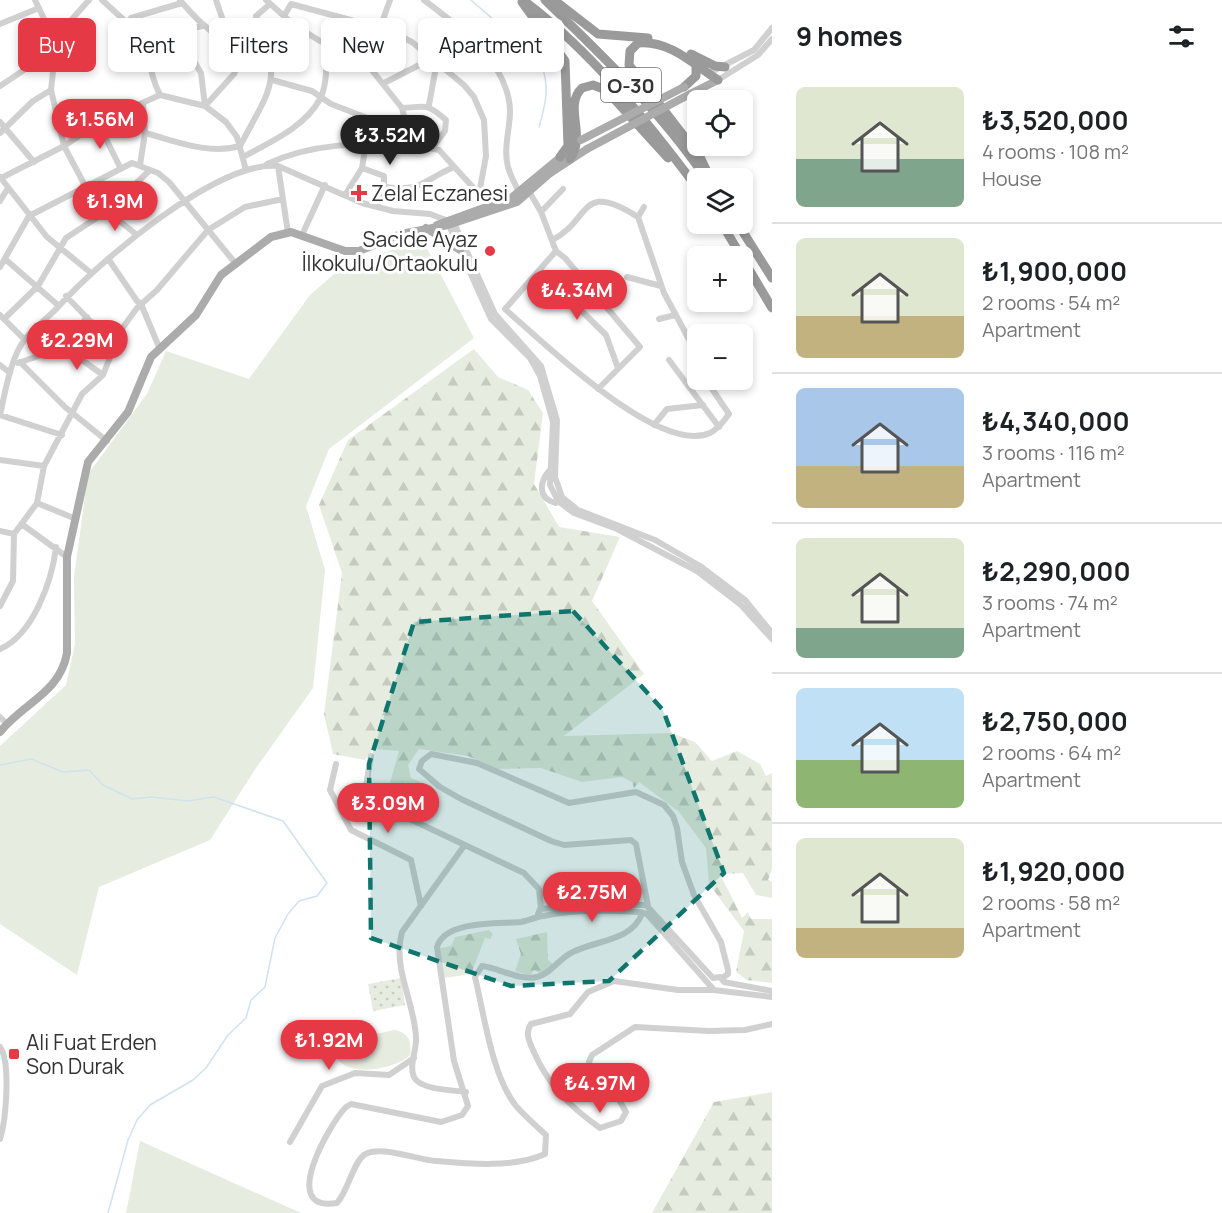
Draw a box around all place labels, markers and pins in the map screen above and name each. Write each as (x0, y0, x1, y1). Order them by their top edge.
pin: ₺1.56M (51, 99, 149, 150)
pin: ₺3.52M (341, 115, 439, 166)
place label: Zelal Eczanesi (371, 179, 508, 207)
pin: ₺1.9M (73, 181, 157, 232)
marker: Zelal Eczanesi (352, 186, 366, 200)
place label: Sacide Ayaz İlkokulu/Ortaokulu (302, 225, 478, 277)
marker: Sacide Ayaz İlkokulu/Ortaokulu (483, 244, 497, 258)
pin: ₺4.34M (528, 270, 626, 321)
pin: ₺2.29M (28, 320, 126, 371)
pin: ₺3.09M (339, 783, 437, 834)
pin: ₺2.75M (543, 872, 641, 923)
pin: ₺1.92M (280, 1020, 378, 1071)
place label: Ali Fuat Erden Son Durak (26, 1028, 157, 1080)
marker: Ali Fuat Erden Son Durak (7, 1047, 21, 1061)
pin: ₺4.97M (551, 1063, 649, 1114)

